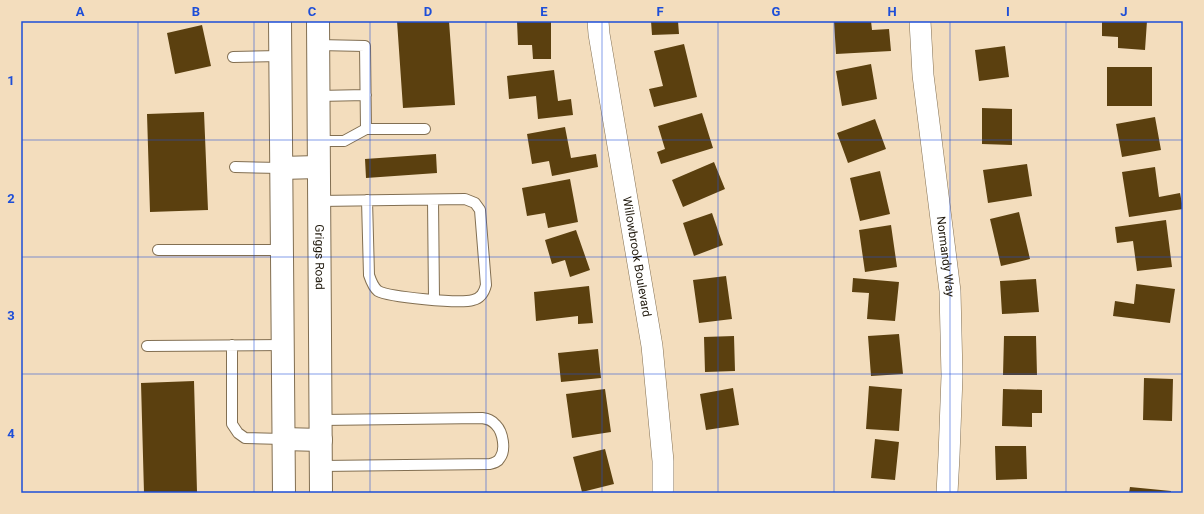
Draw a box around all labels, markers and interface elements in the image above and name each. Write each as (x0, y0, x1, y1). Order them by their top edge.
text: A (76, 4, 85, 19)
text: B (192, 4, 200, 19)
text: C (308, 4, 317, 19)
text: D (424, 4, 432, 19)
text: E (540, 4, 548, 19)
text: F (656, 4, 664, 19)
text: G (772, 4, 781, 19)
text: H (887, 4, 897, 19)
text: I (1006, 4, 1010, 19)
text: J (1120, 4, 1128, 19)
text: 1 (7, 73, 15, 88)
text: 2 (7, 191, 15, 206)
street label: Willowbrook Boulevard (620, 195, 654, 318)
street label: Normandy Way (934, 215, 957, 297)
street label: Griggs Road (312, 224, 327, 290)
text: 3 (7, 308, 15, 323)
text: 4 (7, 426, 15, 441)

